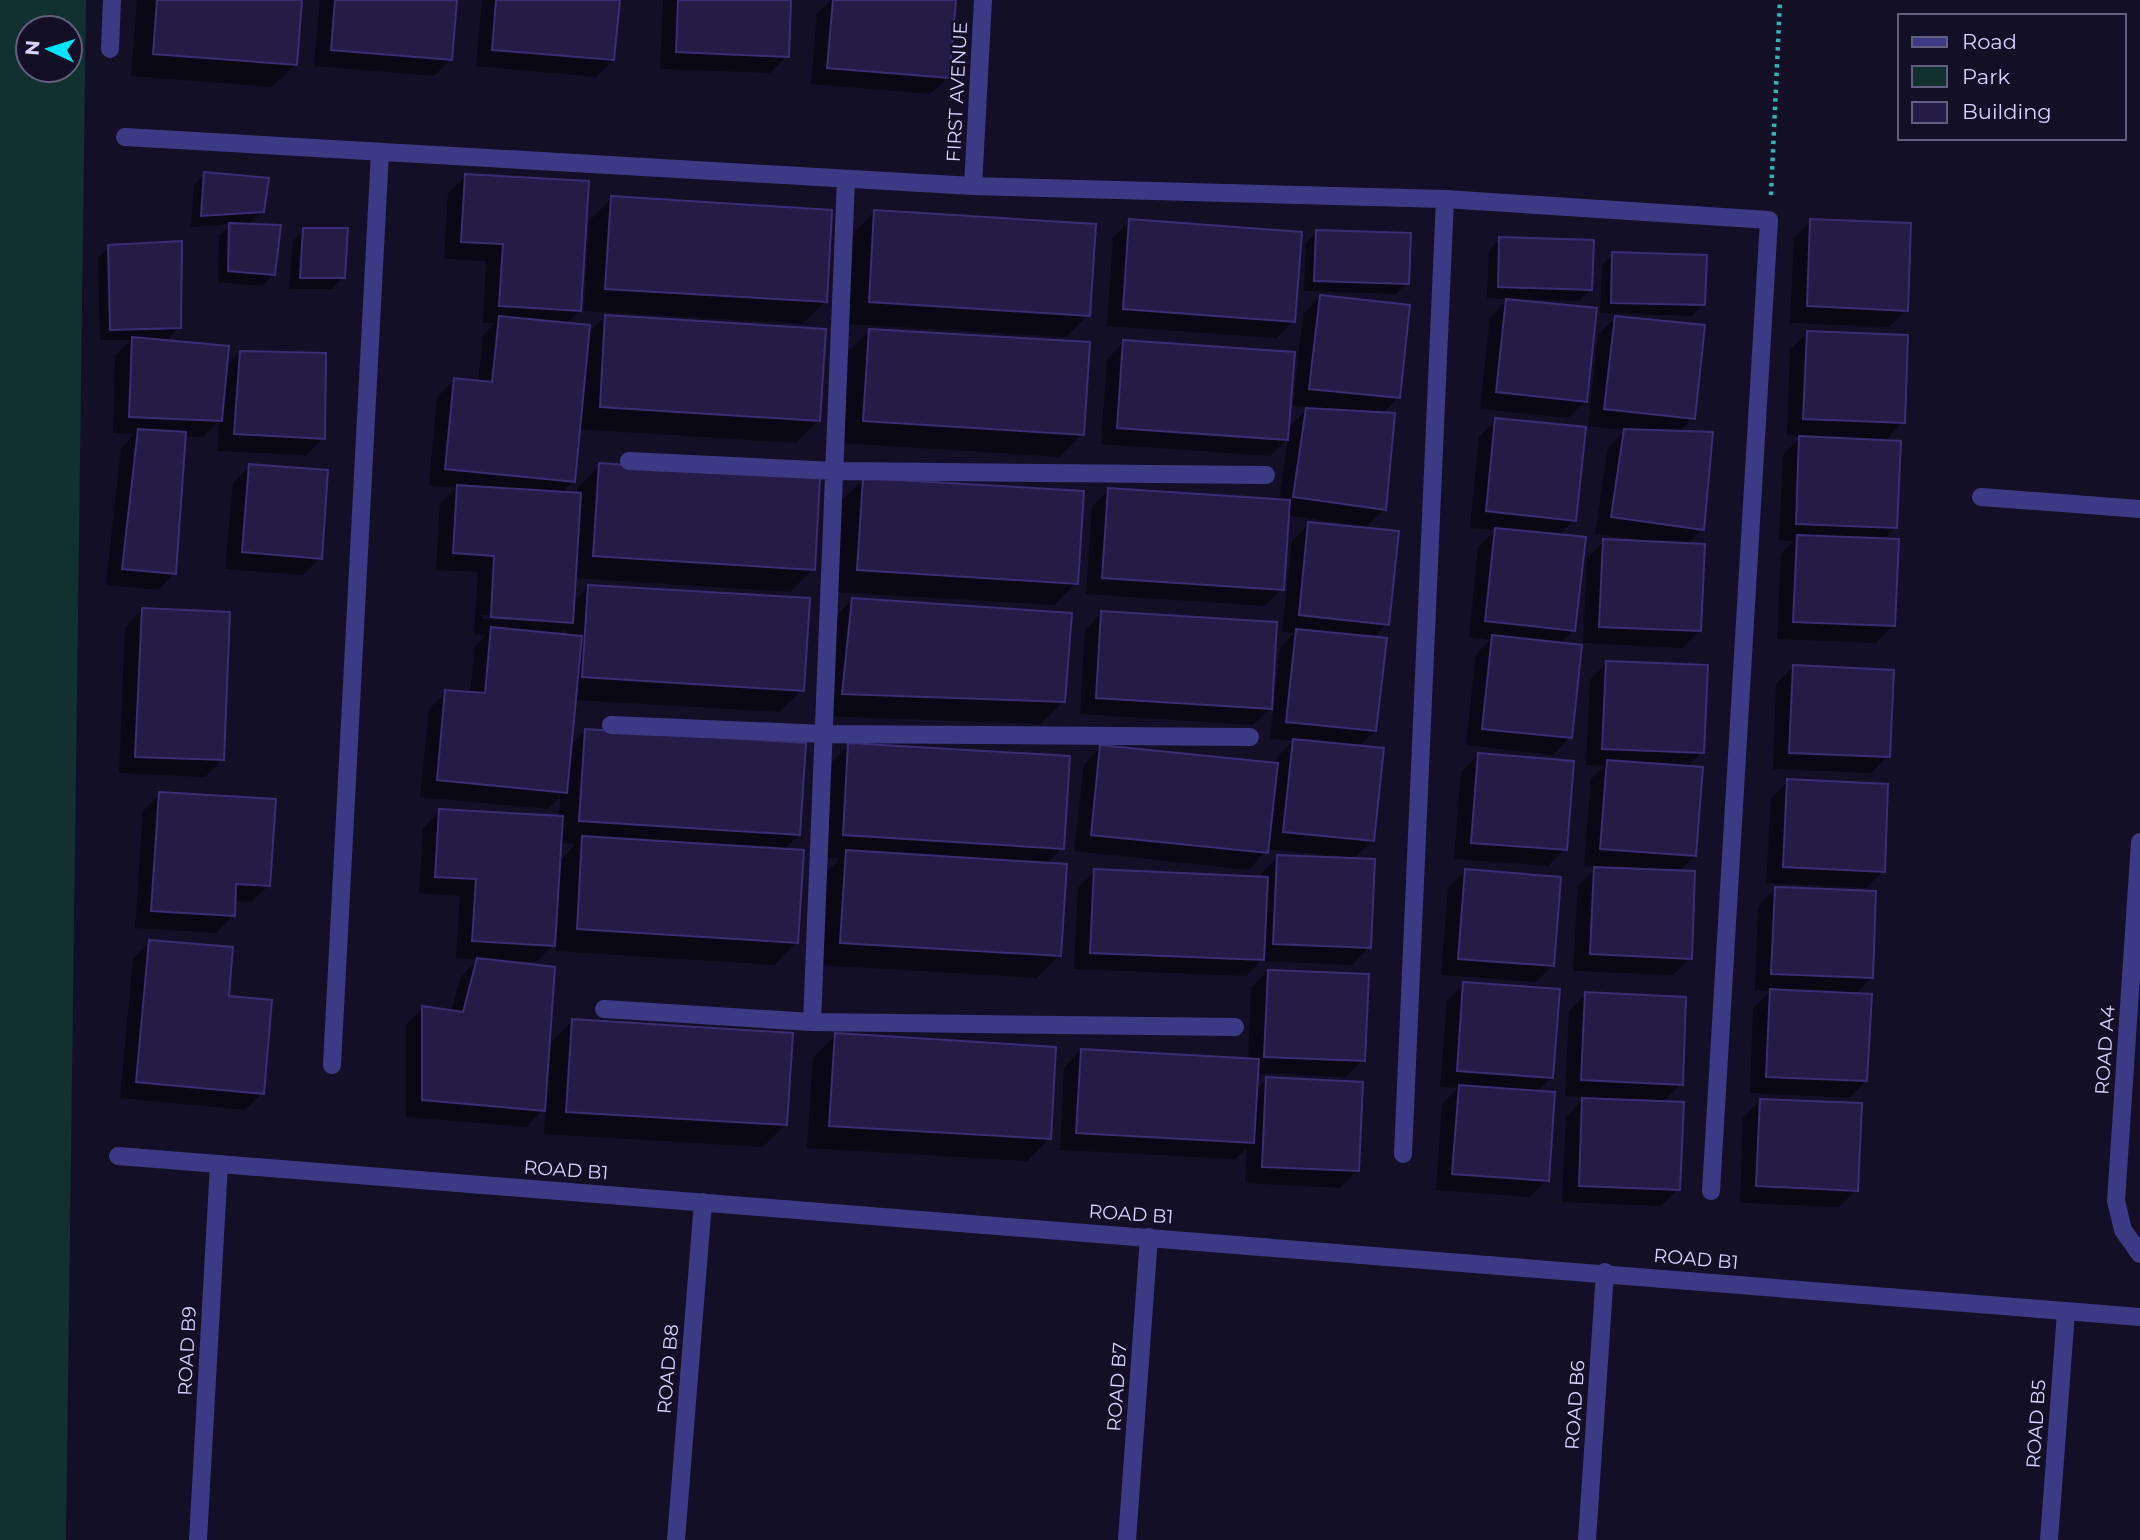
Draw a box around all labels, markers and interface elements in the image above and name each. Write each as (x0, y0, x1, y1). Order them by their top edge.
north arrow (14, 14, 84, 84)
legend (1898, 14, 2126, 140)
street label: FIRST AVENUE (942, 21, 972, 163)
text: Road (1962, 29, 2017, 54)
text: N (21, 39, 45, 56)
text: Park (1962, 64, 2010, 89)
text: Building (1962, 99, 2052, 124)
street label: ROAD A4 (2090, 1004, 2120, 1096)
street label: ROAD B1 (523, 1156, 609, 1184)
street label: ROAD B1 (1088, 1200, 1174, 1228)
street label: ROAD B1 (1653, 1244, 1739, 1274)
street label: ROAD B9 (173, 1306, 201, 1396)
street label: ROAD B8 (653, 1323, 683, 1415)
street label: ROAD B7 (1102, 1342, 1132, 1432)
street label: ROAD B6 (1560, 1359, 1590, 1451)
street label: ROAD B5 (2021, 1379, 2051, 1469)

